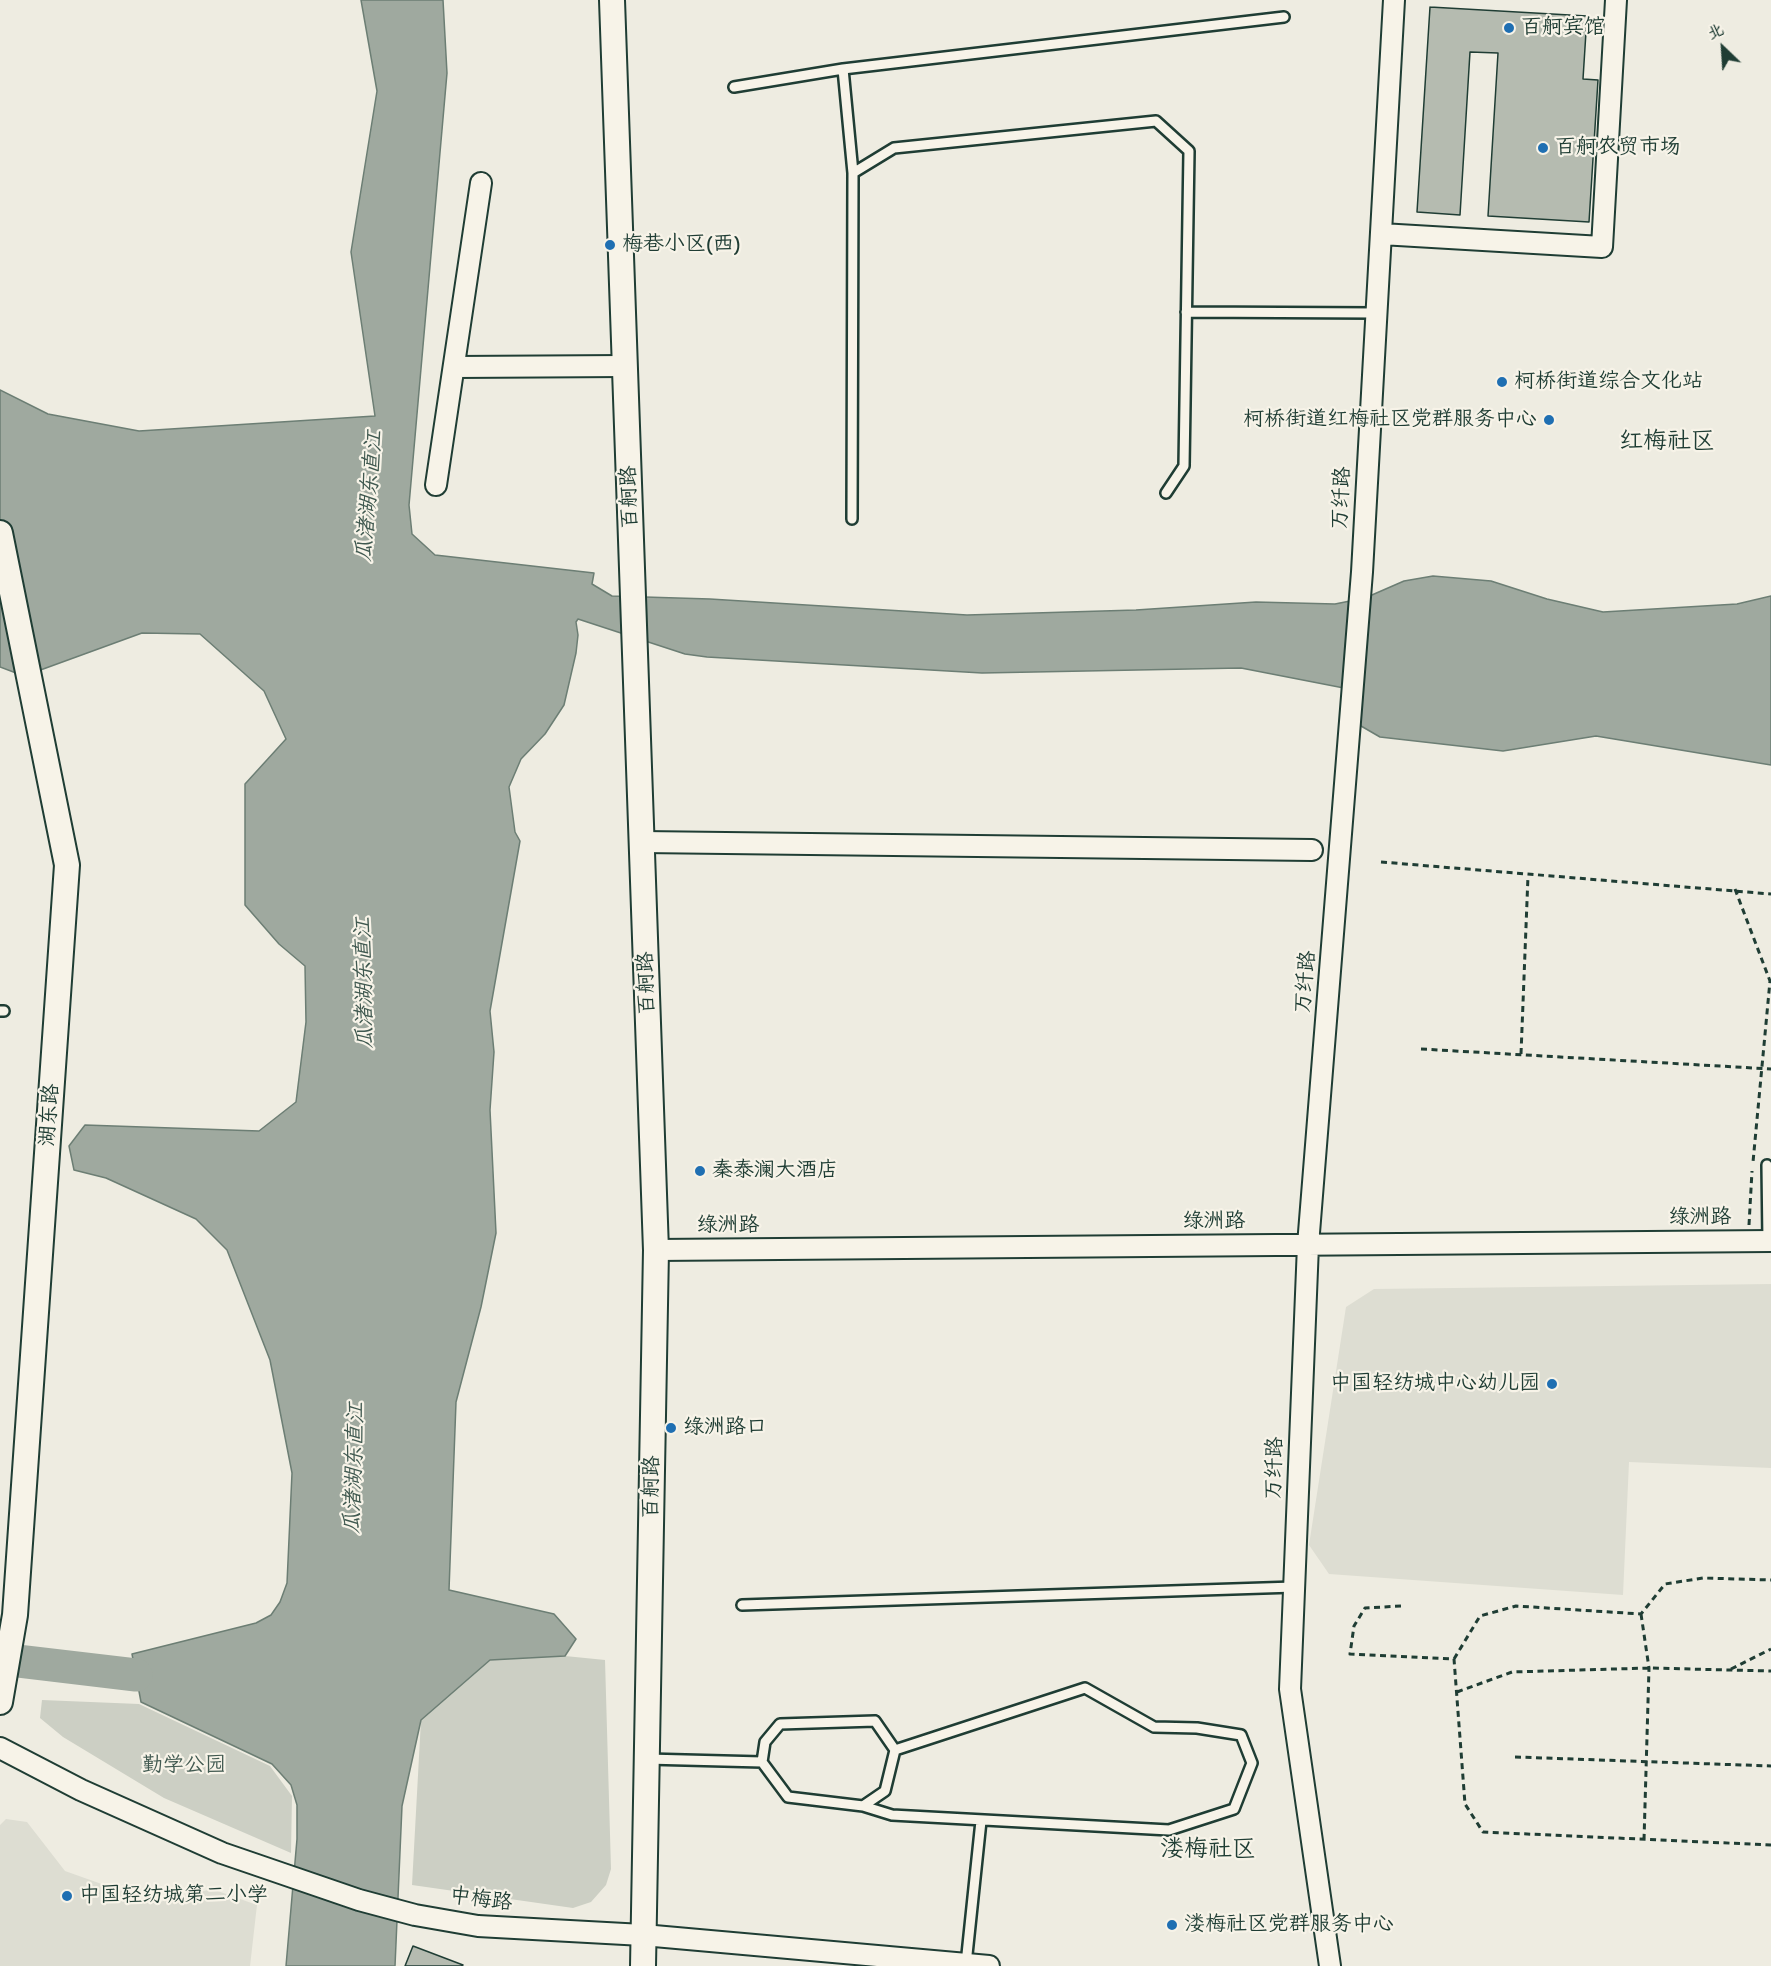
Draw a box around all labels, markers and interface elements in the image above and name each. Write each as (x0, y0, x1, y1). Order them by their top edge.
place label: 百舸宾馆 (1521, 15, 1605, 41)
north arrow (1693, 18, 1753, 78)
text: 北 (1704, 19, 1726, 43)
marker: 百舸宾馆 (1502, 21, 1516, 35)
place label: 百舸农贸市场 (1555, 135, 1681, 161)
marker: 百舸农贸市场 (1536, 141, 1550, 155)
place label: 梅巷小区(西) (622, 232, 741, 258)
marker: 梅巷小区(西) (603, 238, 617, 252)
place label: 柯桥街道综合文化站 (1514, 369, 1703, 395)
marker: 柯桥街道综合文化站 (1495, 375, 1509, 389)
place label: 柯桥街道红梅社区党群服务中心 (1243, 407, 1537, 433)
marker: 柯桥街道红梅社区党群服务中心 (1542, 413, 1556, 427)
district label: 红梅社区 (1619, 428, 1715, 456)
water label: 瓜渚湖东直江 (351, 429, 389, 563)
street label: 百舸路 (616, 465, 644, 529)
street label: 万纤路 (1328, 466, 1356, 530)
water label: 瓜渚湖东直江 (351, 917, 379, 1049)
street label: 万纤路 (1291, 950, 1321, 1014)
street label: 百舸路 (633, 951, 661, 1015)
street label: 湖东路 (35, 1083, 65, 1147)
place label: 秦泰澜大酒店 (712, 1158, 838, 1184)
marker: 秦泰澜大酒店 (693, 1164, 707, 1178)
street label: 绿洲路 (1669, 1205, 1731, 1231)
street label: 绿洲路 (1183, 1209, 1245, 1235)
street label: 绿洲路 (697, 1213, 759, 1239)
place label: 中国轻纺城中心幼儿园 (1330, 1371, 1540, 1397)
marker: 中国轻纺城中心幼儿园 (1545, 1377, 1559, 1391)
water label: 瓜渚湖东直江 (340, 1402, 370, 1534)
place label: 绿洲路口 (683, 1415, 767, 1441)
marker: 绿洲路口 (664, 1421, 678, 1435)
street label: 万纤路 (1261, 1436, 1289, 1500)
street label: 百舸路 (639, 1455, 665, 1519)
park label: 勤学公园 (142, 1753, 226, 1779)
district label: 溇梅社区 (1160, 1836, 1256, 1864)
place label: 中国轻纺城第二小学 (79, 1883, 268, 1909)
street label: 中梅路 (448, 1884, 514, 1916)
marker: 中国轻纺城第二小学 (60, 1889, 74, 1903)
place label: 溇梅社区党群服务中心 (1184, 1912, 1394, 1938)
marker: 溇梅社区党群服务中心 (1165, 1918, 1179, 1932)

